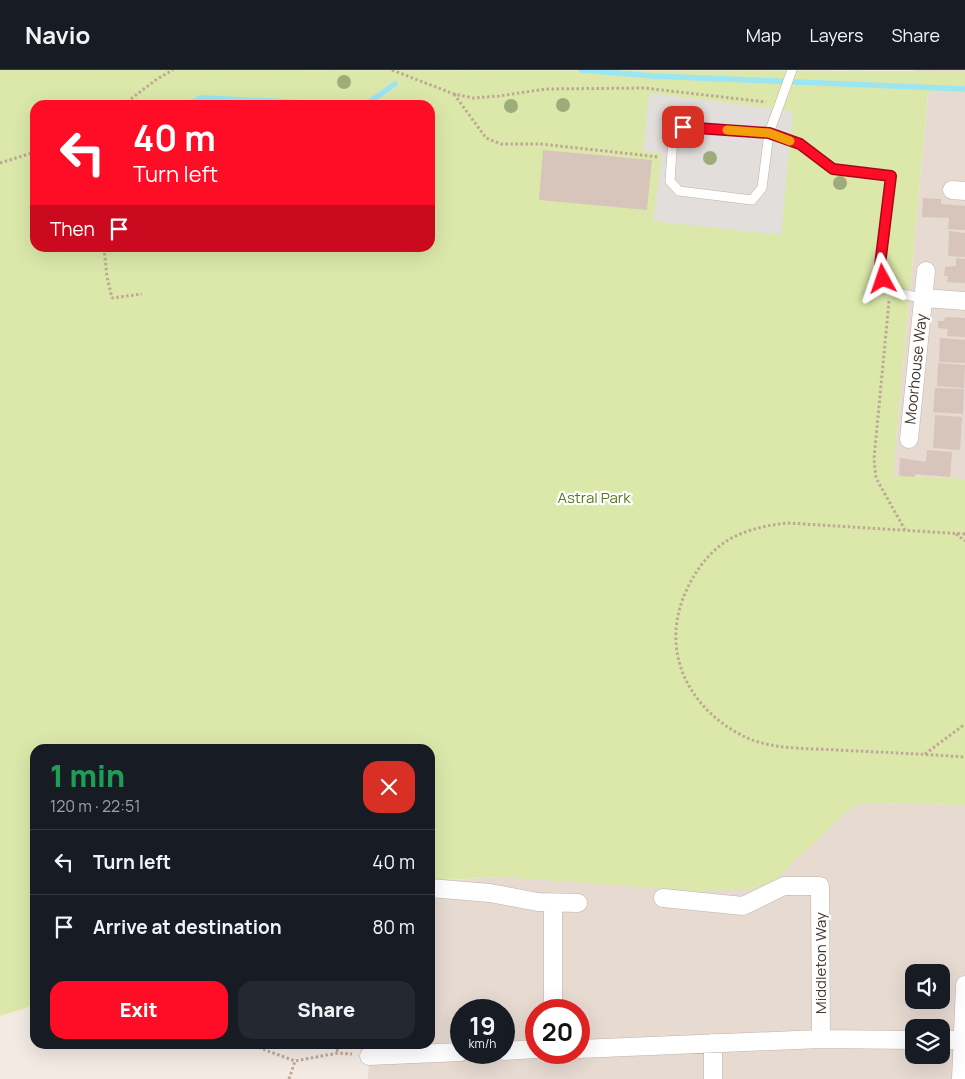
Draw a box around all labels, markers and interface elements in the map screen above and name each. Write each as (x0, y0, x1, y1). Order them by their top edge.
text: Navio (25, 18, 90, 51)
text: Map (746, 23, 781, 47)
text: Layers (809, 23, 863, 47)
text: Share (891, 23, 940, 47)
pin (662, 106, 704, 148)
icon: arrive (669, 113, 697, 141)
text: 40 m (133, 114, 216, 162)
icon: left (50, 120, 115, 185)
text: Turn left (133, 159, 218, 189)
icon: arrive (105, 215, 133, 243)
text: Then (50, 216, 95, 242)
position arrow (856, 252, 908, 304)
street label: Moorhouse Way (899, 312, 932, 425)
park label: Astral Park (557, 487, 631, 508)
text: 1 min (50, 755, 125, 796)
button: close (363, 761, 415, 813)
text: 120 m · 22:51 (50, 795, 140, 817)
icon: left (50, 848, 78, 876)
text: Turn left (93, 849, 171, 875)
text: 40 m (372, 849, 415, 875)
street label: Middleton Way (810, 912, 831, 1014)
icon: arrive (50, 913, 78, 941)
text: Arrive at destination (93, 914, 282, 940)
text: 80 m (372, 914, 415, 940)
map controls (905, 964, 950, 1064)
button: sound (905, 964, 950, 1009)
button: Exit (50, 981, 228, 1039)
button: Share (238, 981, 415, 1039)
speed limit sign: 20 (525, 999, 590, 1064)
text: 19 (469, 1008, 496, 1043)
button: layers (905, 1019, 950, 1064)
text: km/h (469, 1035, 496, 1052)

